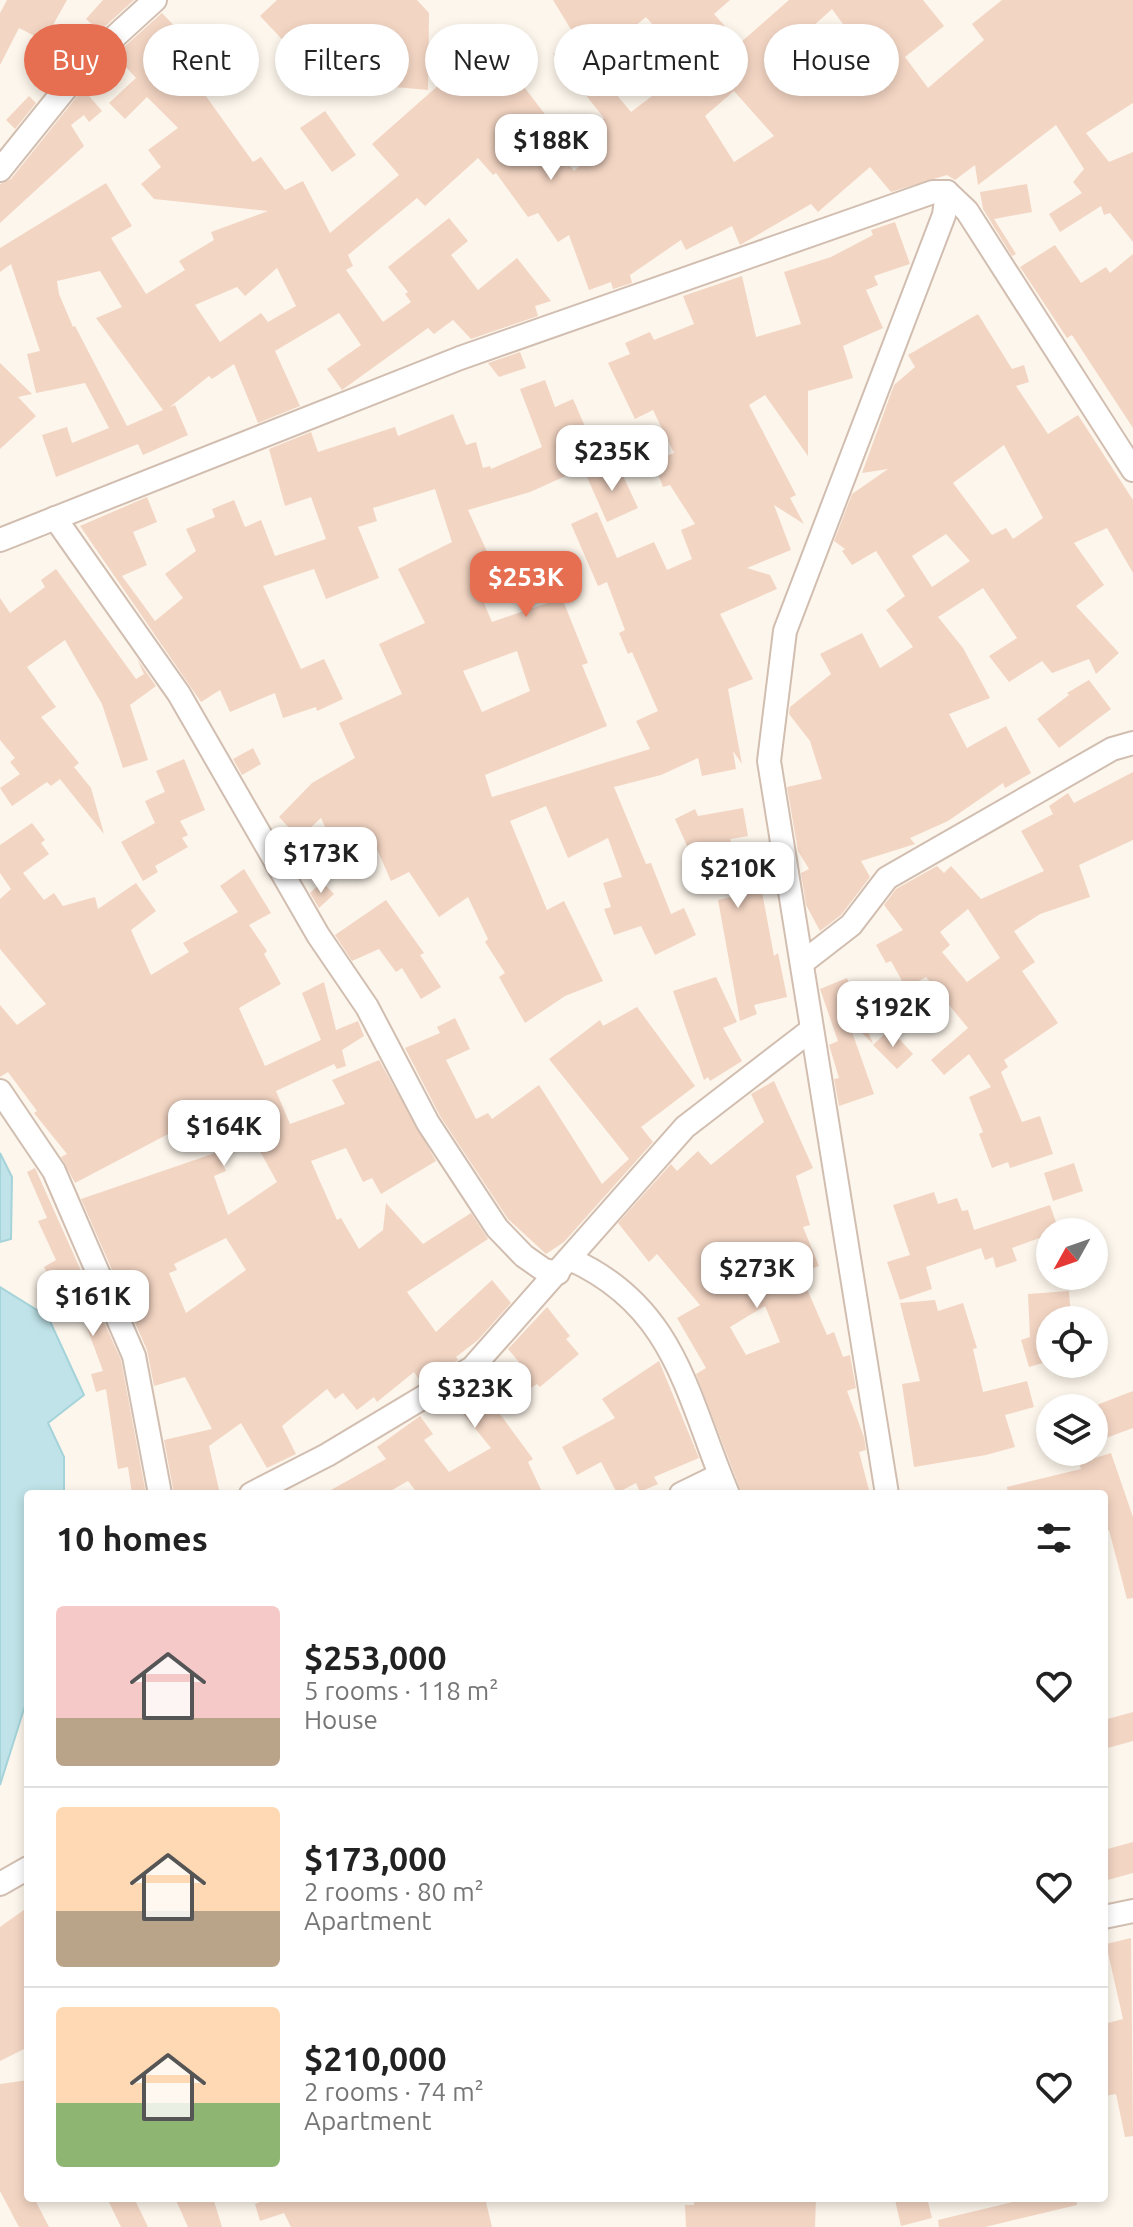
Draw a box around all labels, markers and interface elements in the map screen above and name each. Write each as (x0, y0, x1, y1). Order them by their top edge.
chip: Buy (24, 24, 127, 96)
chip: Rent (143, 24, 259, 96)
chip: Filters (275, 24, 409, 96)
chip: New (425, 24, 538, 96)
chip: Apartment (554, 24, 748, 96)
chip: House (764, 24, 899, 96)
pin: $188K (495, 114, 607, 182)
text: $188K (513, 125, 589, 154)
pin: $235K (556, 425, 668, 493)
text: $235K (574, 436, 650, 465)
pin: $253K (470, 551, 582, 619)
text: $253K (488, 562, 564, 591)
pin: $173K (265, 827, 377, 895)
text: $173K (283, 838, 359, 867)
pin: $210K (682, 842, 794, 910)
text: $210K (700, 853, 776, 882)
pin: $192K (837, 981, 949, 1049)
text: $192K (855, 992, 931, 1021)
pin: $164K (168, 1100, 280, 1168)
text: $164K (186, 1111, 262, 1140)
north arrow (1036, 1218, 1108, 1290)
map controls (1036, 1218, 1108, 1466)
pin: $273K (701, 1242, 813, 1310)
text: $273K (719, 1253, 795, 1282)
pin: $161K (37, 1270, 149, 1338)
text: $161K (55, 1281, 131, 1310)
button: locate (1036, 1306, 1108, 1378)
pin: $323K (419, 1362, 531, 1430)
text: $323K (437, 1373, 513, 1402)
button: layers (1036, 1394, 1108, 1466)
icon: filters (1032, 1516, 1076, 1560)
text: 10 homes (56, 1519, 208, 1557)
icon: home (120, 1638, 216, 1734)
text: $253,000 (304, 1638, 447, 1676)
icon: heart (1032, 1664, 1076, 1708)
text: 5 rooms · 118 m² (304, 1676, 499, 1705)
text: House (304, 1705, 378, 1734)
icon: home (120, 1839, 216, 1935)
text: $173,000 (304, 1839, 447, 1877)
icon: heart (1032, 1865, 1076, 1909)
text: 2 rooms · 80 m² (304, 1877, 484, 1906)
text: Apartment (304, 1906, 431, 1935)
icon: home (120, 2039, 216, 2135)
text: $210,000 (304, 2039, 447, 2077)
icon: heart (1032, 2065, 1076, 2109)
text: 2 rooms · 74 m² (304, 2077, 484, 2106)
text: Apartment (304, 2106, 431, 2135)

